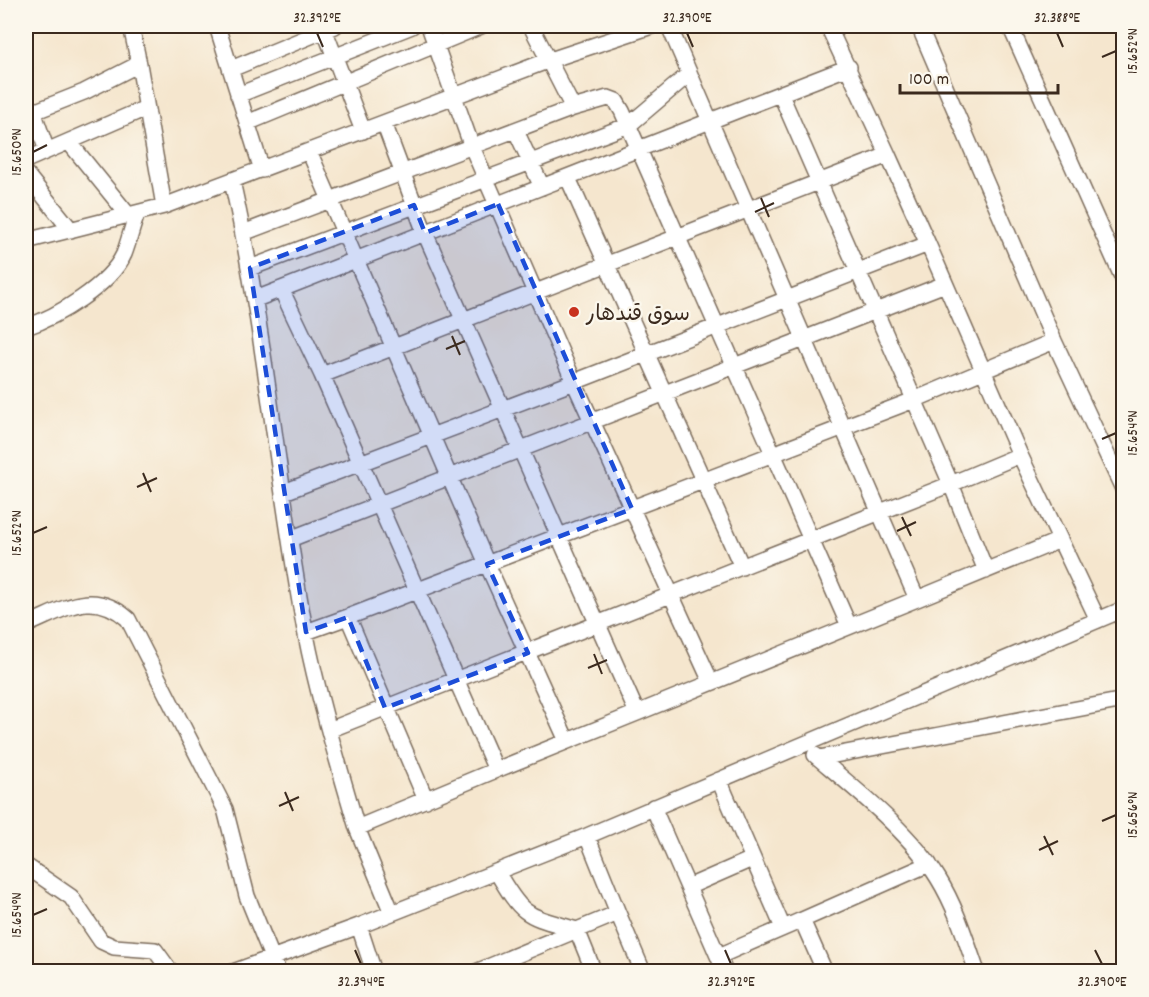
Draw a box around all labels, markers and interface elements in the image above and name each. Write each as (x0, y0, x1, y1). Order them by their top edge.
text: 32.392°E (293, 8, 341, 30)
text: 32.390°E (662, 8, 712, 30)
text: 32.388°E (1034, 8, 1080, 30)
text: 15.652°N (1123, 28, 1145, 74)
scale bar (900, 57, 1058, 95)
text: 100 m (909, 68, 949, 93)
text: 15.650°N (7, 128, 29, 176)
place label: سوق قندهار (585, 300, 690, 331)
marker: سوق قندهار (567, 305, 581, 319)
text: 15.654°N (1123, 410, 1145, 456)
text: 15.652°N (7, 510, 29, 556)
text: 15.656°N (1123, 792, 1145, 838)
text: 15.654°N (7, 892, 29, 938)
text: 32.394°E (337, 972, 385, 994)
text: 32.392°E (707, 972, 755, 994)
text: 32.390°E (1077, 972, 1127, 994)

